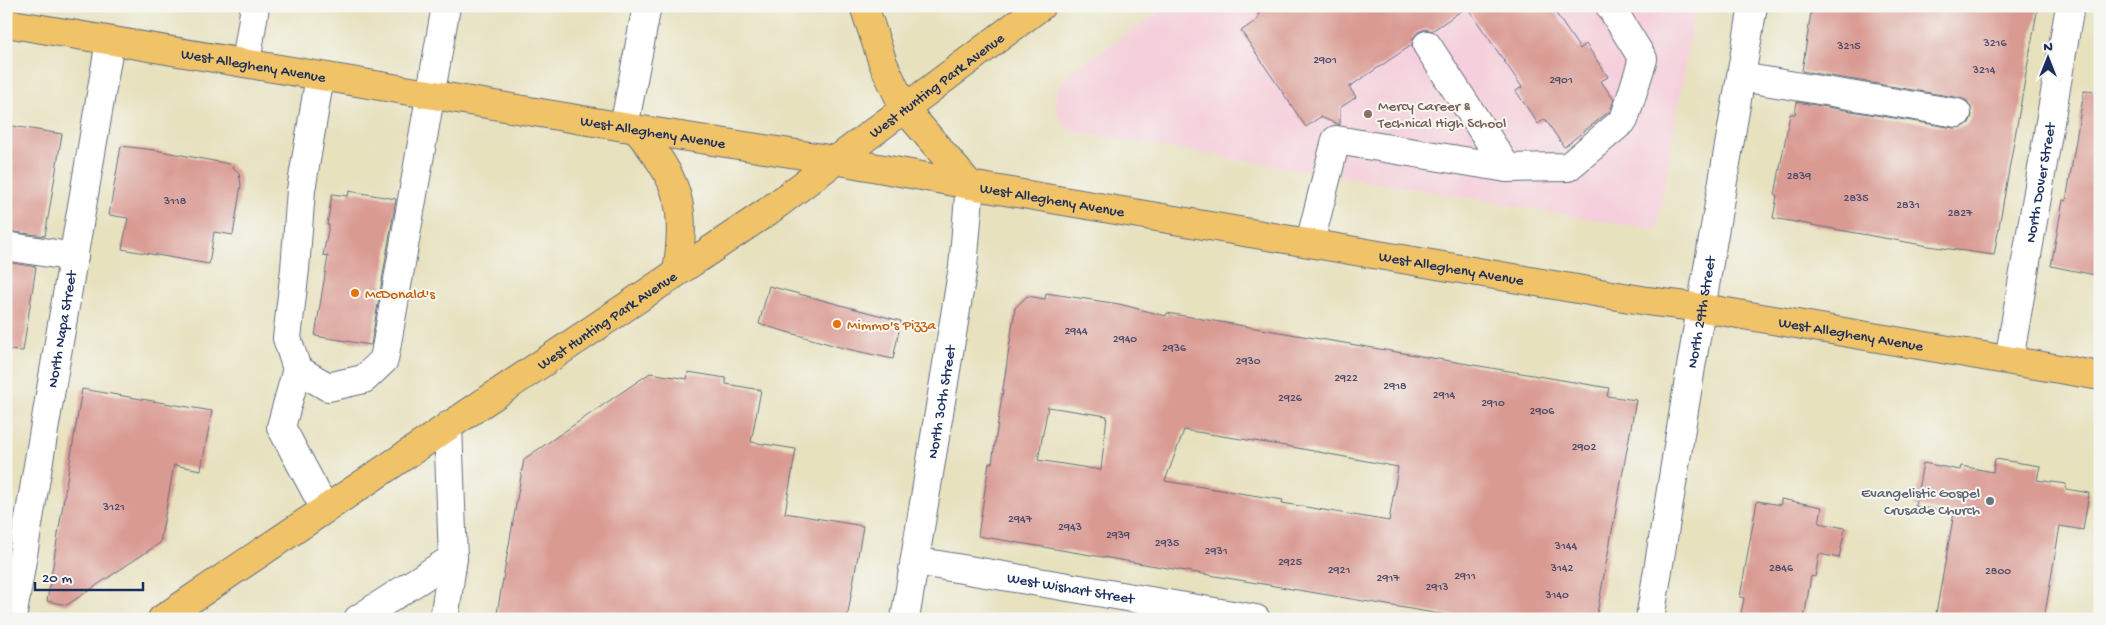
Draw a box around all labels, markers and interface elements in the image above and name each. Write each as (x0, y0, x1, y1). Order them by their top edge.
street label: West Hunting Park Avenue (866, 30, 1009, 143)
north arrow (2024, 32, 2074, 82)
house number: 3216 (1982, 37, 2007, 51)
text: N (2043, 39, 2053, 56)
house number: 3215 (1836, 40, 1861, 54)
street label: West Allegheny Avenue (179, 46, 327, 88)
house number: 2901 (1313, 54, 1337, 68)
house number: 3214 (1972, 64, 1996, 78)
house number: 2901 (1549, 74, 1573, 88)
place label: Mercy Career & Technical High School (1377, 98, 1506, 133)
marker: Mercy Career & Technical High School (1362, 108, 1374, 120)
street label: West Allegheny Avenue (579, 113, 727, 154)
street label: North Dover Street (2022, 120, 2061, 244)
house number: 2839 (1787, 170, 1811, 184)
street label: West Allegheny Avenue (978, 180, 1126, 222)
house number: 2835 (1844, 192, 1869, 206)
house number: 3118 (163, 195, 187, 209)
house number: 2831 (1896, 199, 1920, 213)
house number: 2827 (1948, 207, 1973, 221)
street label: West Allegheny Avenue (1377, 248, 1525, 291)
street label: North 29th Street (1684, 253, 1721, 370)
street label: North Napa Street (44, 268, 82, 389)
street label: West Hunting Park Avenue (535, 268, 681, 375)
place label: McDonald's (365, 286, 435, 304)
marker: McDonald's (349, 287, 361, 299)
street label: West Allegheny Avenue (1777, 314, 1925, 357)
place label: Mimmo's Pizza (847, 317, 936, 335)
marker: Mimmo's Pizza (831, 318, 843, 330)
house number: 2944 (1064, 325, 1088, 339)
house number: 2940 (1113, 333, 1137, 347)
street label: North 30th Street (925, 342, 961, 460)
house number: 2936 (1162, 342, 1187, 356)
house number: 2930 (1236, 355, 1261, 369)
house number: 2922 (1334, 372, 1358, 386)
house number: 2918 (1383, 380, 1407, 394)
house number: 2914 (1433, 389, 1456, 403)
house number: 2926 (1278, 392, 1303, 406)
house number: 2910 (1481, 397, 1505, 411)
house number: 2906 (1530, 405, 1555, 419)
house number: 2902 (1572, 441, 1596, 455)
place label: Evangelistic Gospel Crusade Church (1861, 485, 1980, 520)
marker: Evangelistic Gospel Crusade Church (1984, 495, 1996, 507)
house number: 3121 (102, 501, 125, 515)
house number: 2947 (1008, 513, 1033, 527)
house number: 2943 (1058, 521, 1082, 535)
house number: 2939 (1106, 529, 1130, 543)
house number: 2935 (1155, 537, 1179, 551)
house number: 3144 (1554, 540, 1578, 554)
house number: 2931 (1205, 545, 1228, 559)
house number: 2925 (1278, 556, 1302, 570)
scale bar (35, 560, 142, 592)
house number: 3142 (1550, 562, 1573, 576)
house number: 2846 (1769, 562, 1794, 576)
house number: 2921 (1328, 564, 1350, 578)
house number: 2800 (1985, 565, 2011, 579)
text: 20 m (42, 570, 72, 588)
street label: West Wishart Street (1005, 570, 1137, 609)
house number: 2911 (1454, 570, 1476, 584)
house number: 2917 (1377, 572, 1400, 586)
house number: 2913 (1426, 581, 1448, 595)
house number: 3140 (1544, 589, 1569, 603)

